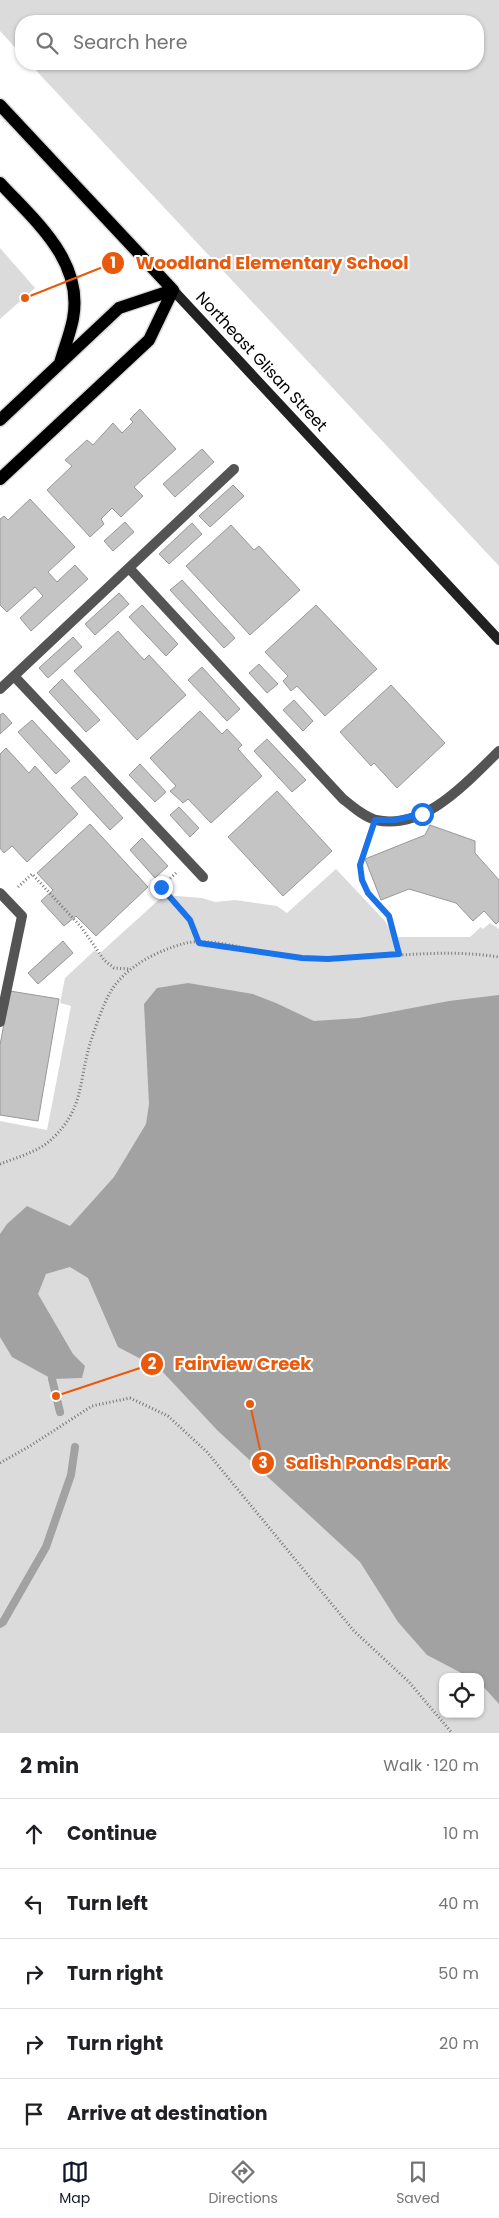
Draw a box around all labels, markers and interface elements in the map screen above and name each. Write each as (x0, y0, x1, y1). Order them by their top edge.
search box (15, 15, 484, 70)
icon: search (33, 29, 61, 57)
text: Search here (73, 29, 187, 56)
callout: Woodland Elementary School (101, 246, 419, 279)
text: Woodland Elementary School (136, 250, 408, 275)
text: 1 (110, 252, 116, 273)
street label: Northeast Glisan Street (191, 286, 333, 436)
route start (411, 803, 434, 826)
route end (150, 876, 173, 899)
callout: Fairview Creek (139, 1347, 321, 1380)
text: Fairview Creek (175, 1351, 312, 1376)
text: 2 (148, 1353, 157, 1374)
callout: Salish Ponds Park (250, 1446, 458, 1479)
text: Salish Ponds Park (285, 1450, 449, 1475)
text: 3 (258, 1452, 268, 1473)
map controls (439, 1673, 484, 1718)
button: locate (439, 1673, 484, 1718)
text: 2 min (20, 1751, 79, 1780)
text: Walk · 120 m (383, 1754, 479, 1777)
icon: ahead (20, 1820, 48, 1848)
text: Continue (67, 1820, 157, 1847)
text: 10 m (443, 1822, 479, 1845)
icon: left (20, 1890, 48, 1918)
text: Turn left (67, 1890, 148, 1917)
text: 40 m (438, 1892, 479, 1915)
icon: right (20, 1960, 48, 1988)
text: Turn right (67, 1960, 163, 1987)
text: 50 m (438, 1962, 479, 1985)
icon: right (20, 2030, 48, 2058)
text: Turn right (67, 2030, 163, 2057)
text: 20 m (439, 2032, 479, 2055)
icon: arrive (20, 2100, 48, 2128)
text: Arrive at destination (67, 2100, 268, 2127)
tab: Map (59, 2158, 90, 2209)
tab: Directions (208, 2158, 278, 2209)
tab: Saved (396, 2158, 440, 2209)

